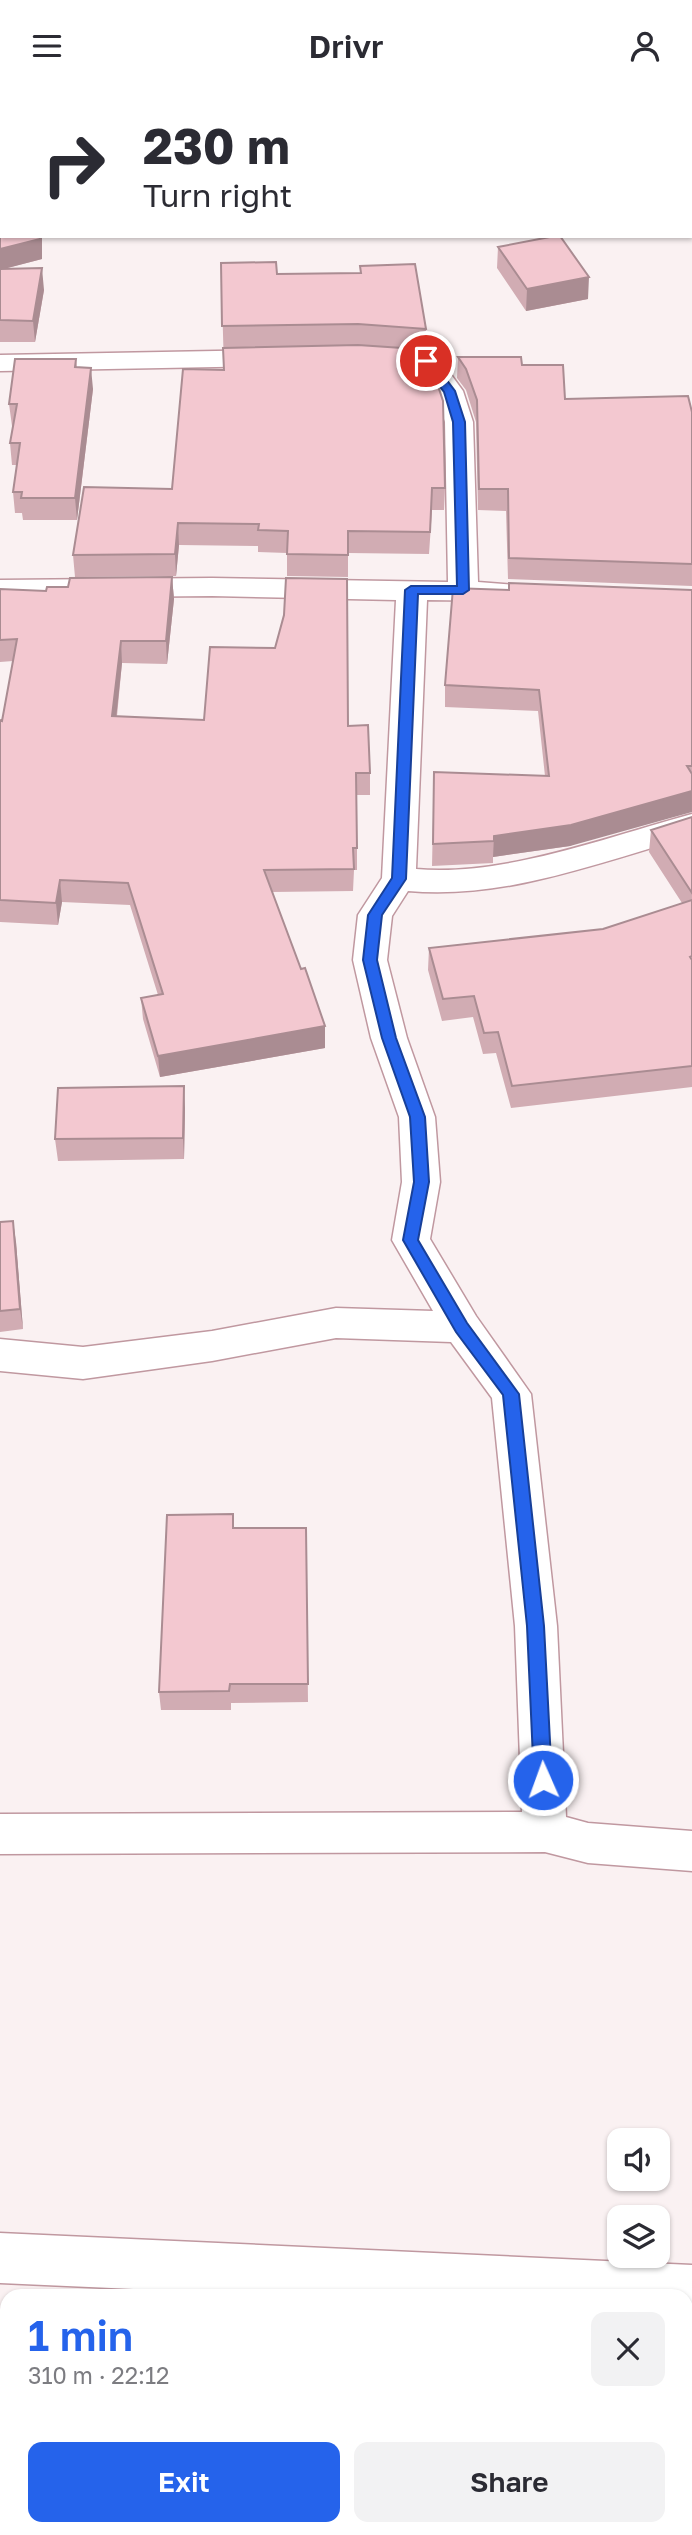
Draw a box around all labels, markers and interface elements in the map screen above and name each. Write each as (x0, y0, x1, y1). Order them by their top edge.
icon: menu (28, 27, 66, 65)
text: Drivr (309, 27, 383, 65)
icon: person (626, 27, 664, 65)
text: 230 m (143, 116, 290, 175)
icon: right (28, 119, 119, 210)
text: Turn right (143, 176, 292, 214)
pin (396, 331, 456, 391)
icon: arrive (407, 342, 445, 380)
position arrow (506, 1743, 580, 1817)
map controls (607, 2128, 670, 2268)
button: sound (607, 2128, 670, 2191)
button: layers (607, 2205, 670, 2268)
text: 1 min (28, 2310, 133, 2360)
button: close (591, 2312, 665, 2386)
text: 310 m · 22:12 (28, 2361, 169, 2389)
button: Exit (28, 2442, 340, 2522)
button: Share (354, 2442, 665, 2522)

